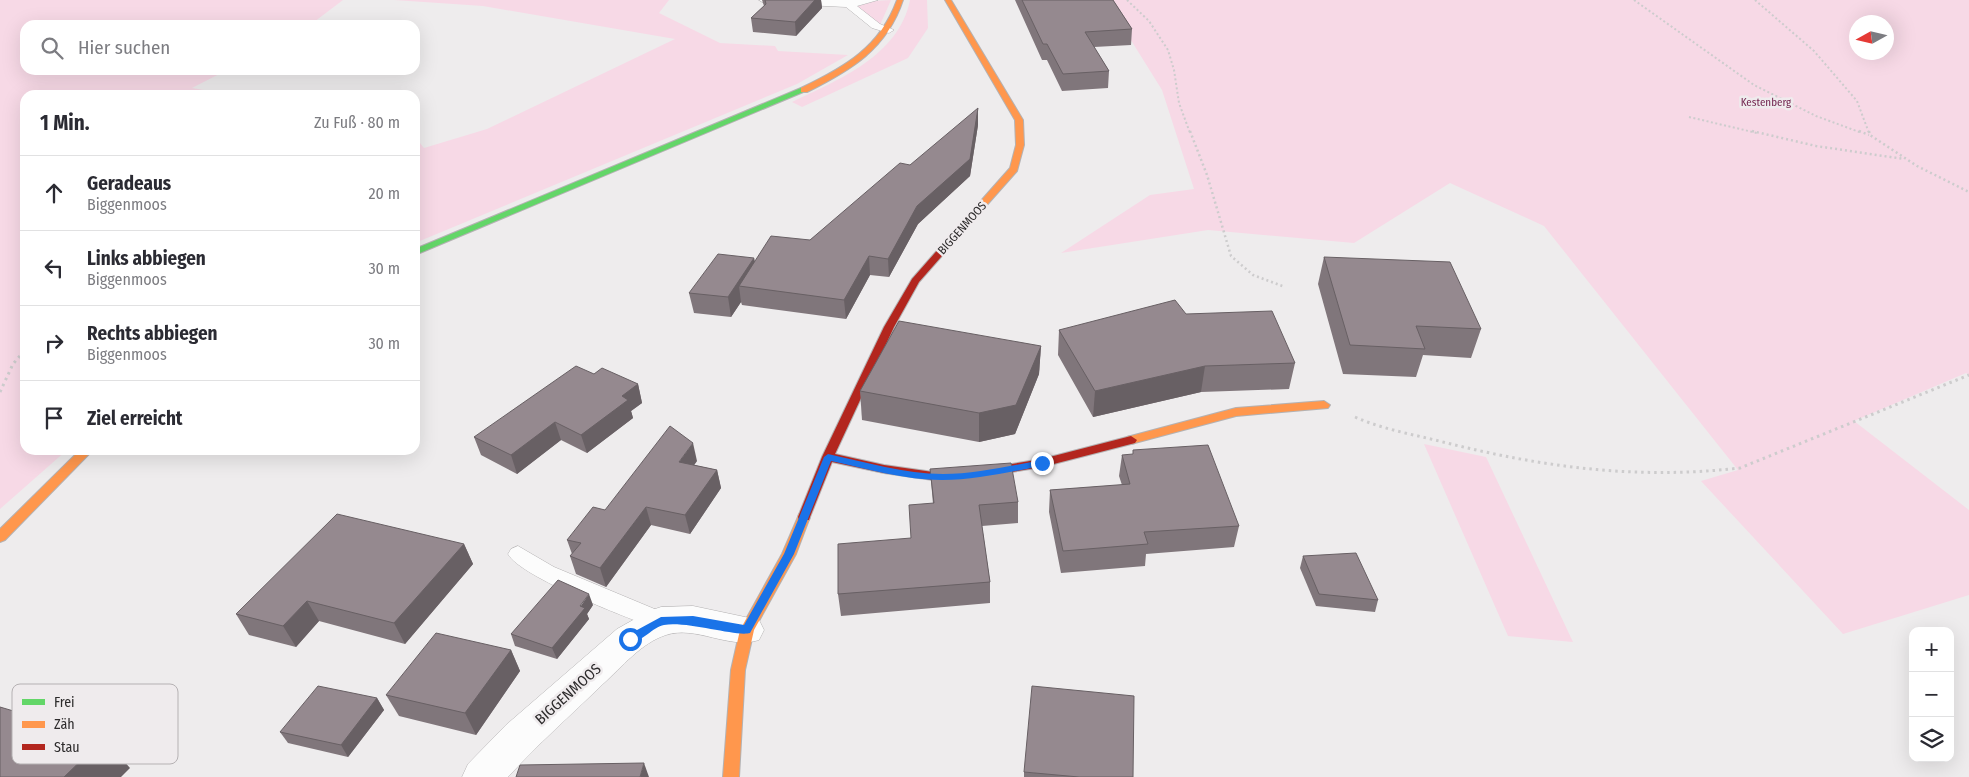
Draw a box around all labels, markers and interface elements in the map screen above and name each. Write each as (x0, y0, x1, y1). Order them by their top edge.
north arrow (1849, 15, 1894, 60)
search box (20, 20, 420, 75)
icon: search (38, 34, 66, 62)
text: Hier suchen (78, 36, 170, 59)
park label: Kestenberg (1741, 96, 1792, 109)
text: 1 Min. (40, 110, 90, 136)
text: Zu Fuß · 80 m (314, 113, 400, 132)
text: Geradeaus (87, 172, 171, 195)
icon: ahead (40, 179, 68, 207)
text: 20 m (369, 184, 400, 203)
text: Biggenmoos (87, 195, 167, 214)
street label: BIGGENMOOS (935, 199, 989, 257)
text: Links abbiegen (87, 247, 206, 270)
icon: left (40, 254, 68, 282)
text: 30 m (368, 259, 400, 278)
text: Biggenmoos (87, 270, 167, 289)
text: Rechts abbiegen (87, 322, 217, 345)
icon: right (40, 329, 68, 357)
text: 30 m (368, 334, 400, 353)
text: Biggenmoos (87, 345, 167, 364)
icon: arrive (40, 404, 68, 432)
text: Ziel erreicht (87, 407, 183, 430)
route end (1031, 452, 1054, 475)
map controls (1909, 627, 1954, 762)
button: + (1909, 627, 1954, 672)
route start (619, 628, 642, 651)
street label: BIGGENMOOS (531, 660, 605, 728)
button: − (1909, 672, 1954, 717)
legend (12, 684, 178, 764)
text: Frei (54, 694, 75, 711)
text: Zäh (54, 716, 75, 733)
button: layers (1909, 717, 1954, 762)
text: Stau (54, 739, 80, 756)

